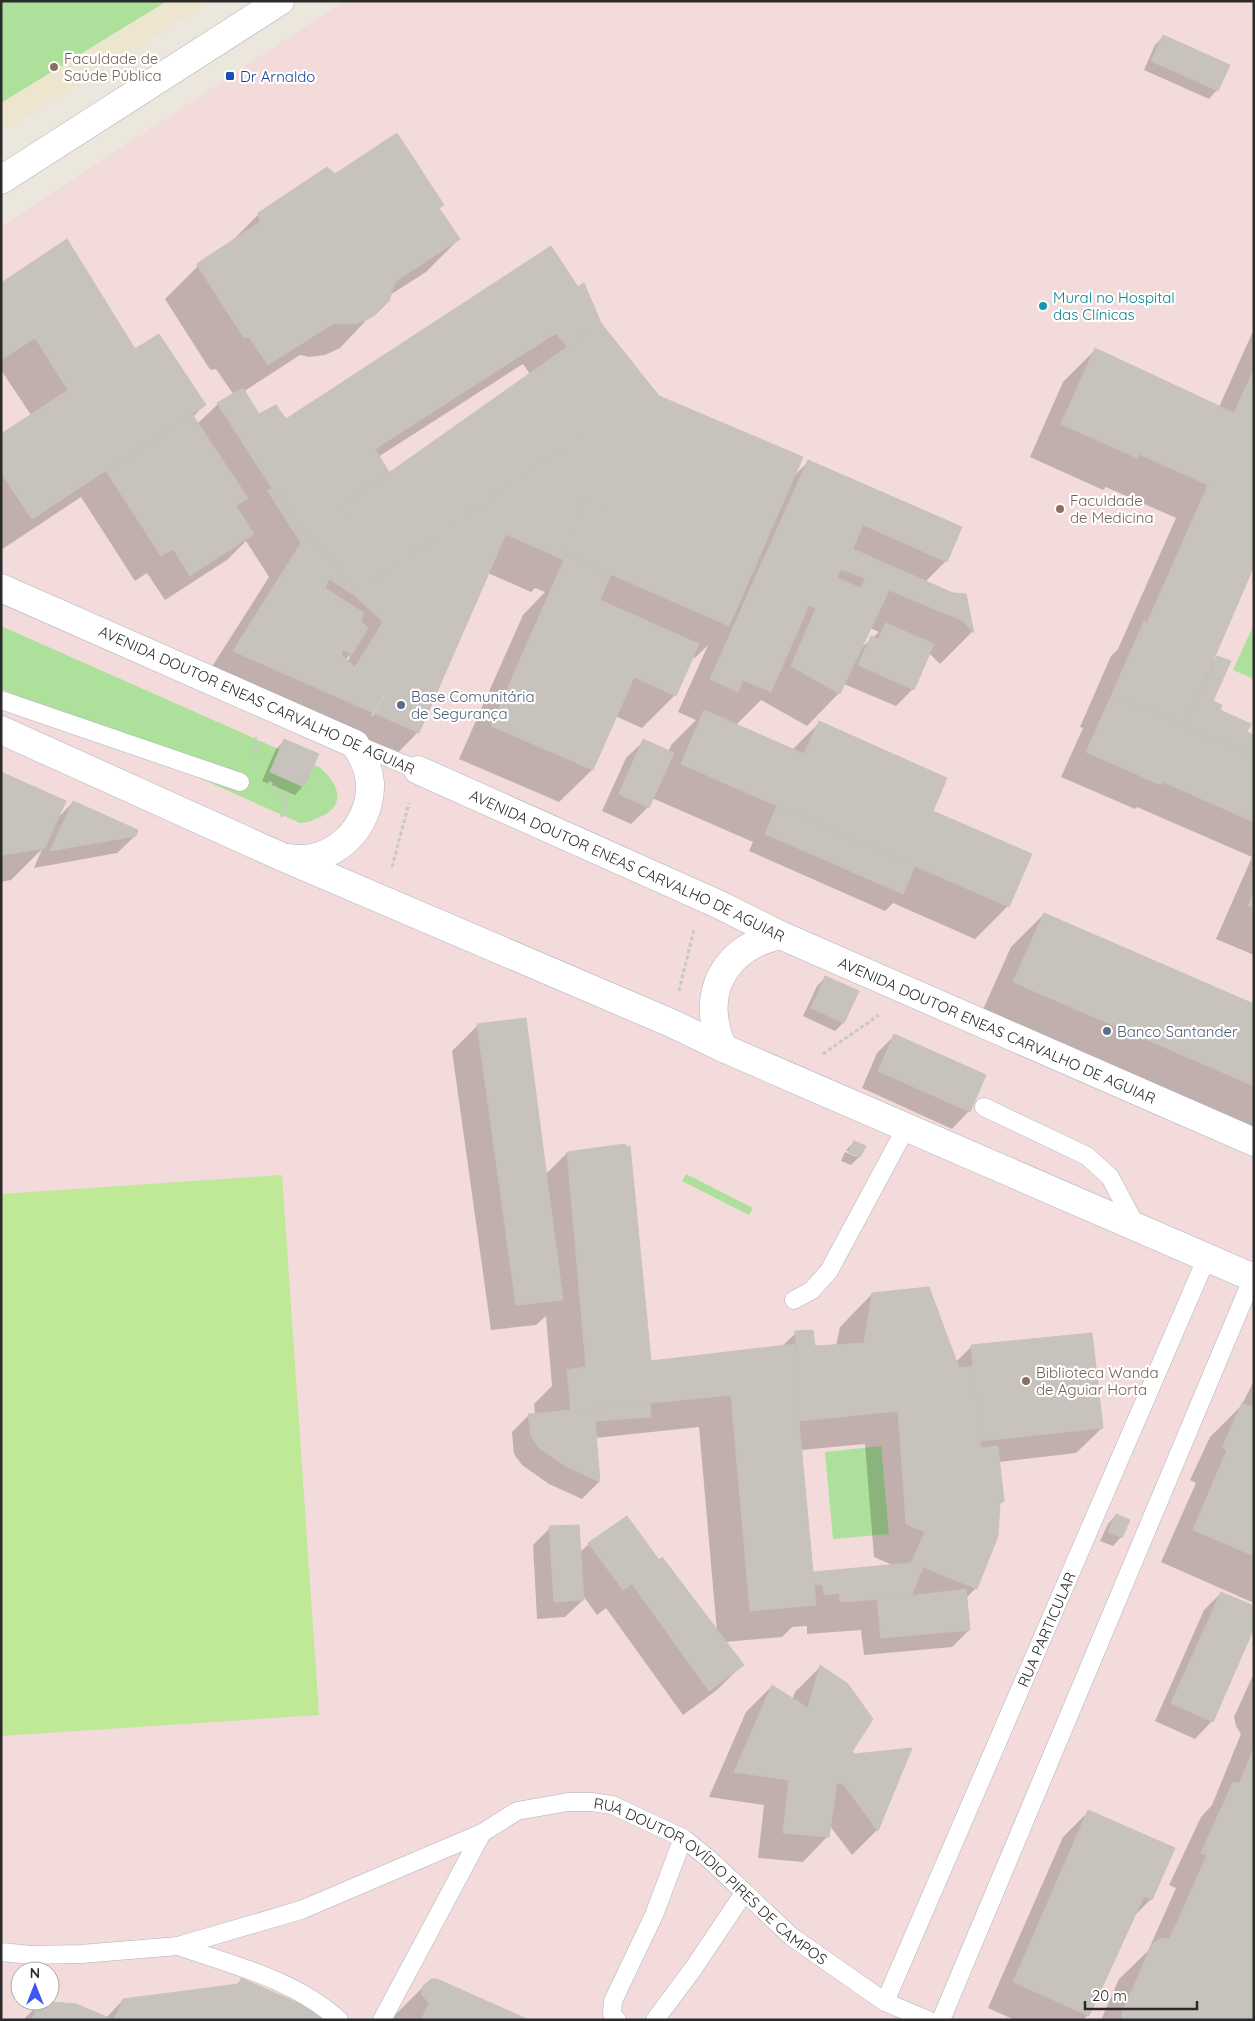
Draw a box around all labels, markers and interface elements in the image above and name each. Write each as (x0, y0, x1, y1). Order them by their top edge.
place label: Faculdade de Saúde Pública (64, 49, 162, 85)
marker: Faculdade de Saúde Pública (48, 61, 60, 73)
place label: Dr Arnaldo (240, 67, 315, 86)
marker: Dr Arnaldo (224, 70, 236, 82)
place label: Mural no Hospital das Clínicas (1053, 288, 1175, 324)
marker: Mural no Hospital das Clínicas (1037, 300, 1049, 312)
place label: Faculdade de Medicina (1070, 491, 1154, 527)
marker: Faculdade de Medicina (1054, 503, 1066, 515)
street label: AVENIDA DOUTOR ENEAS CARVALHO DE AGUIAR (96, 621, 418, 779)
place label: Base Comunitária de Segurança (411, 687, 535, 723)
marker: Base Comunitária de Segurança (395, 699, 407, 711)
street label: AVENIDA DOUTOR ENEAS CARVALHO DE AGUIAR (467, 785, 788, 945)
street label: AVENIDA DOUTOR ENEAS CARVALHO DE AGUIAR (836, 952, 1159, 1108)
place label: Banco Santander (1117, 1022, 1238, 1041)
marker: Banco Santander (1101, 1025, 1113, 1037)
place label: Biblioteca Wanda de Aguiar Horta (1036, 1363, 1159, 1399)
marker: Biblioteca Wanda de Aguiar Horta (1020, 1375, 1032, 1387)
street label: RUA PARTICULAR (1013, 1569, 1079, 1690)
street label: RUA DOUTOR OVÍDIO PIRES DE CAMPOS (593, 1793, 831, 1968)
north arrow (10, 1961, 60, 2011)
text: N (30, 1964, 40, 1982)
scale bar (1085, 1978, 1198, 2010)
text: 20 m (1092, 1986, 1127, 2005)

